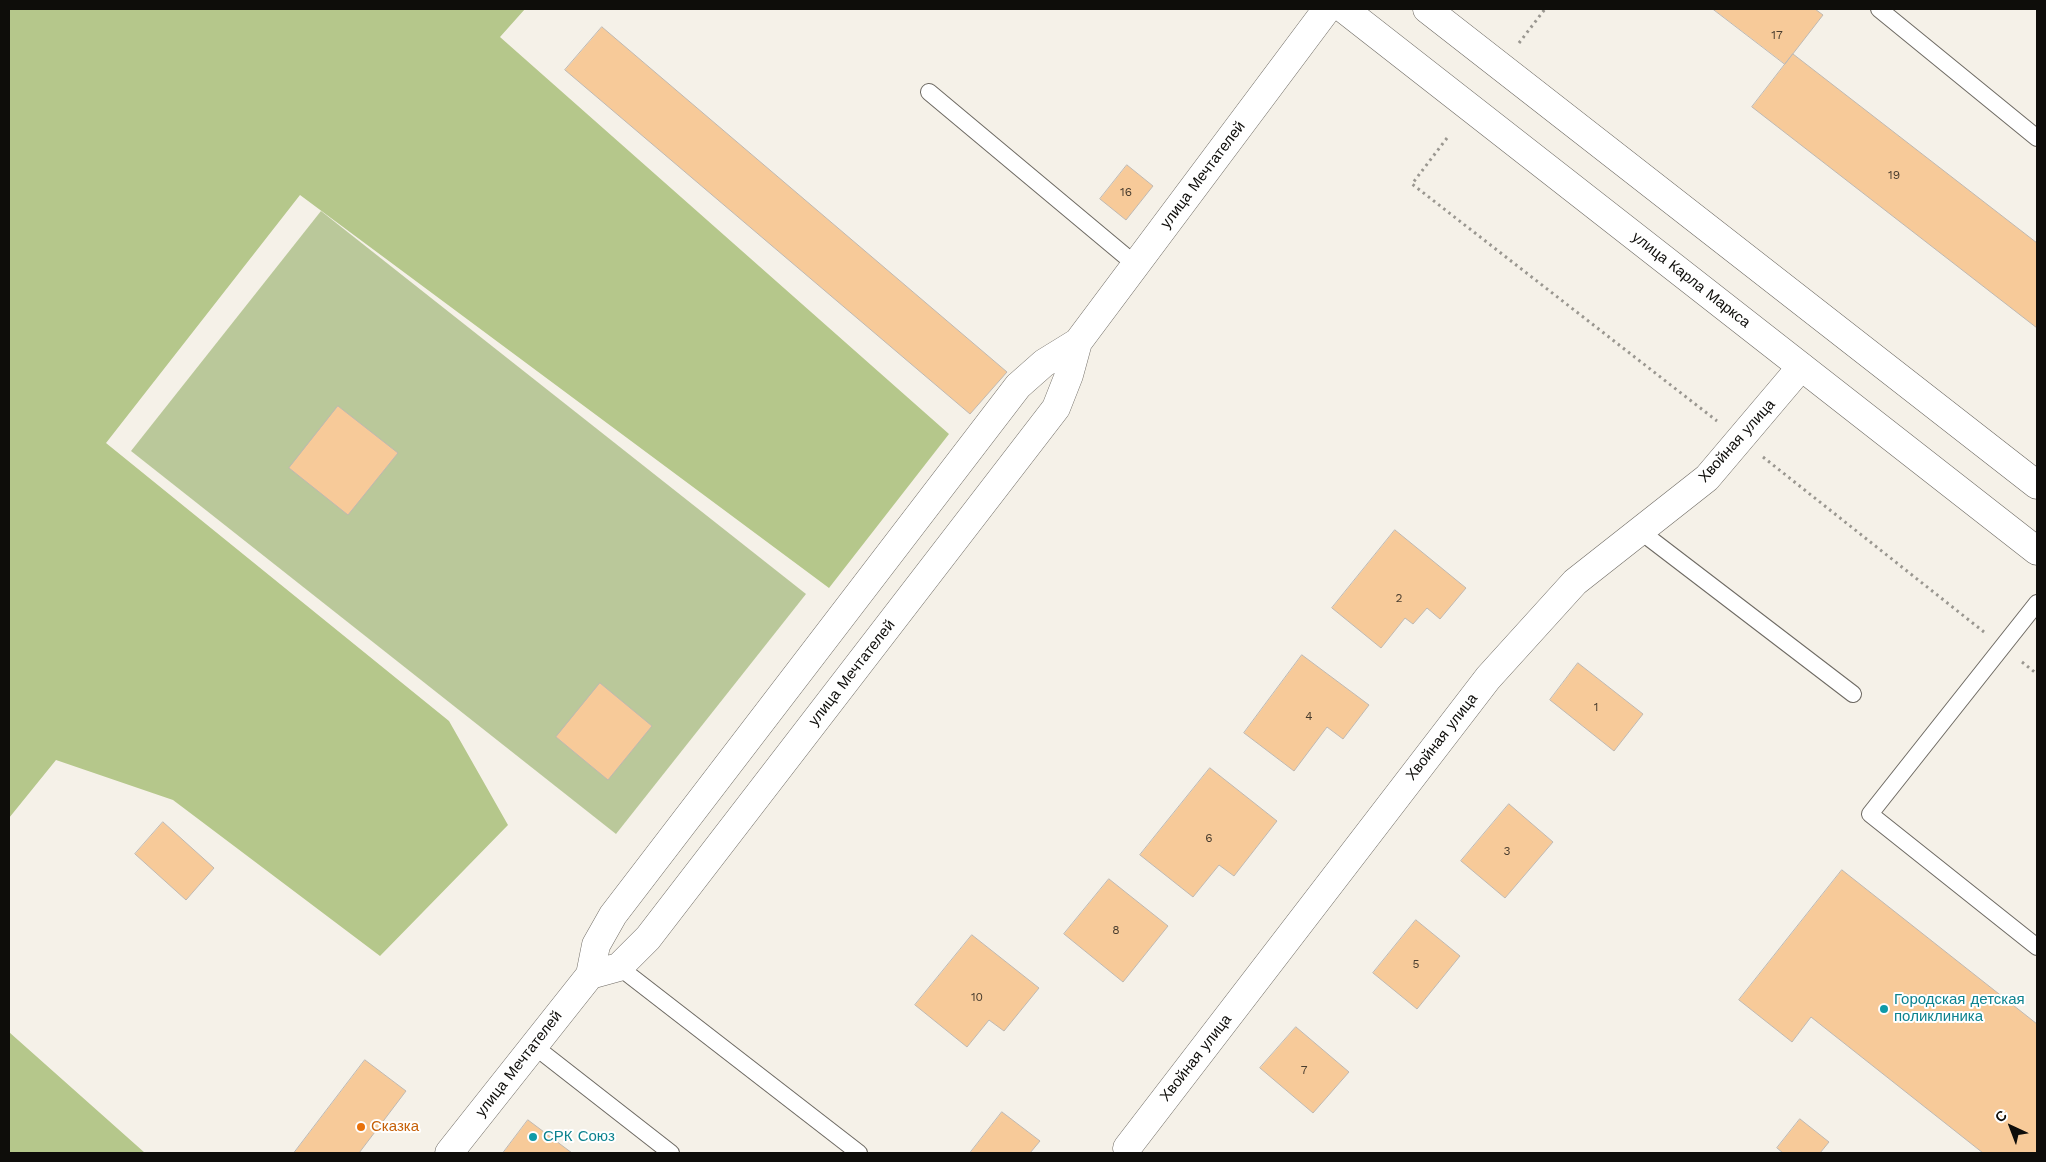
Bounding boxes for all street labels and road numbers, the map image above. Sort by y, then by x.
street label: улица Мечтателей [1157,118,1249,232]
street label: улица Карла Маркса [1628,228,1754,332]
street label: Хвойная улица [1695,396,1779,486]
street label: улица Мечтателей [805,616,899,730]
street label: Хвойная улица [1402,690,1482,784]
street label: улица Мечтателей [472,1007,566,1121]
street label: Хвойная улица [1156,1011,1236,1105]

